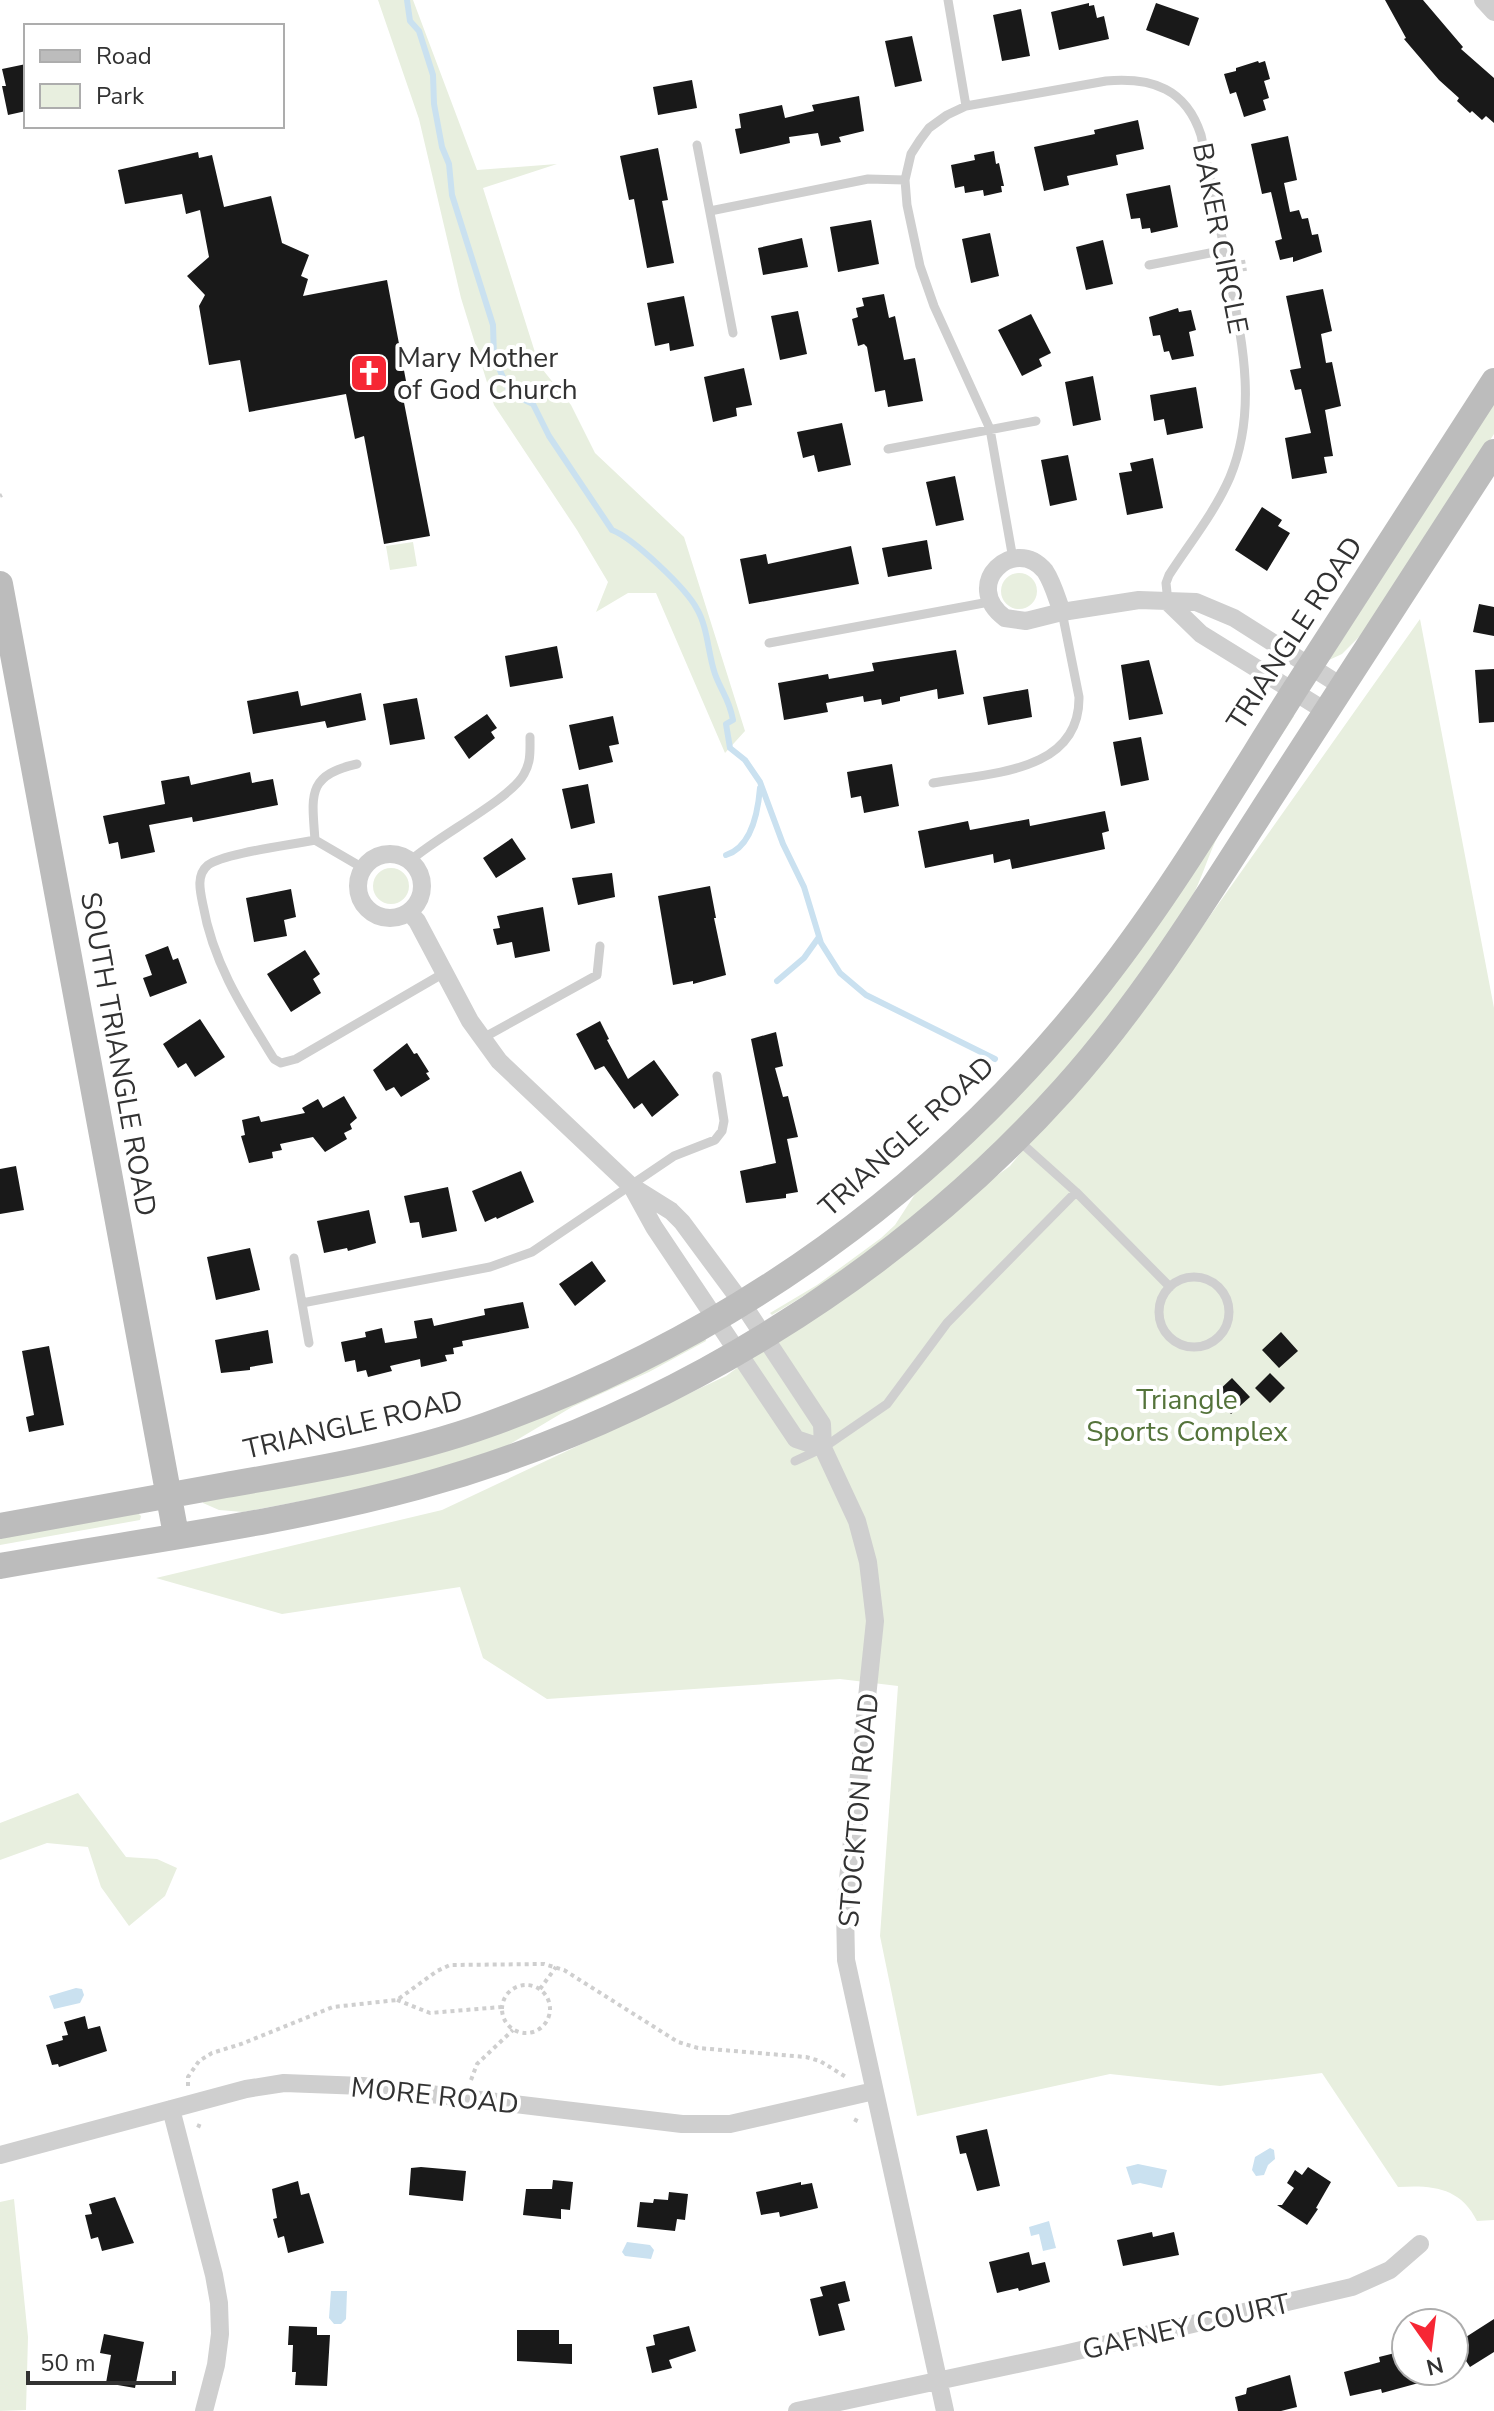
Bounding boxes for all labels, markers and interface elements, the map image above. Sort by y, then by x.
legend [24,24,284,128]
text: Road [96,40,152,72]
text: Park [96,80,145,112]
street label: BAKER CIRCLE [1183,139,1257,337]
place label: Mary Mother of God Church [397,339,578,409]
church icon: Mary Mother of God Church [348,352,390,394]
street label: TRIANGLE ROAD [1218,529,1372,738]
street label: SOUTH TRIANGLE ROAD [71,889,165,1219]
street label: TRIANGLE ROAD [811,1048,1003,1226]
street label: TRIANGLE ROAD [240,1381,467,1469]
park label: Triangle Sports Complex [1086,1381,1288,1451]
street label: STOCKTON ROAD [830,1691,888,1929]
street label: MORE ROAD [349,2068,521,2124]
street label: GAFNEY COURT [1079,2285,1294,2369]
north arrow [1390,2307,1470,2387]
scale bar [28,2335,174,2385]
text: 50 m [40,2347,96,2379]
text: N [1423,2349,1446,2382]

